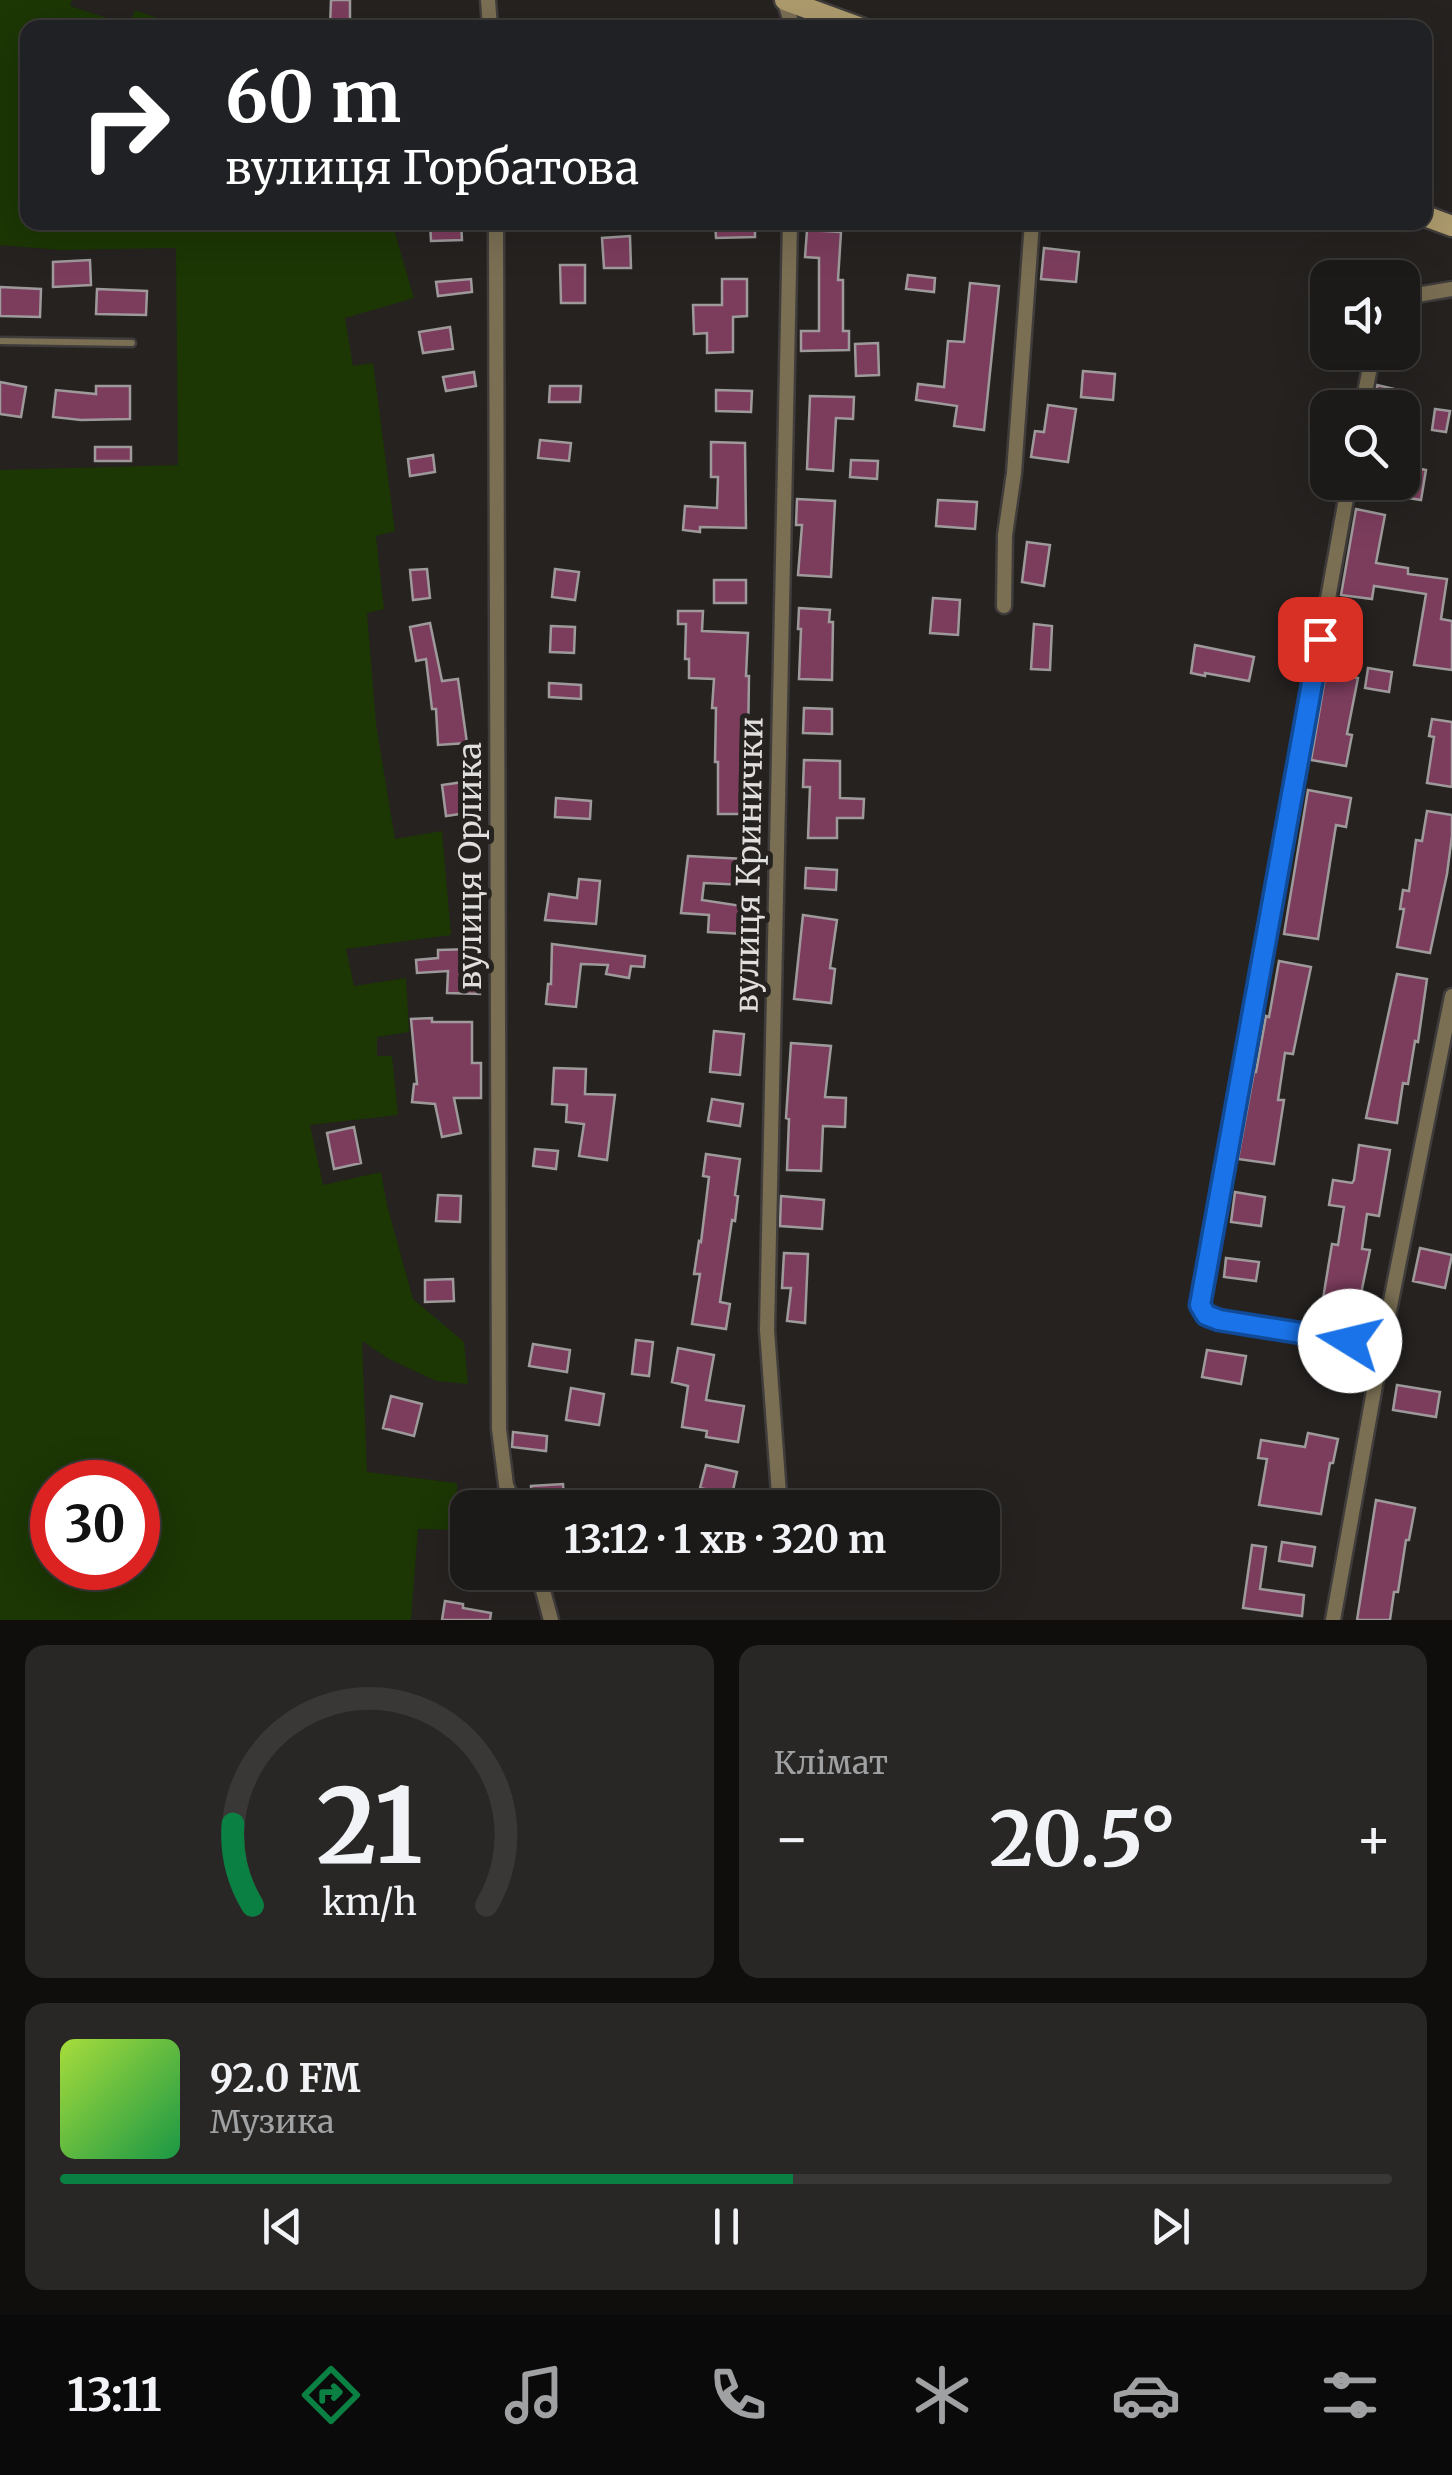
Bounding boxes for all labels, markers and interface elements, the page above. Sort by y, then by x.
text: 60 m [225,53,401,141]
icon: right [60,60,190,190]
text: вулиця Горбатова [225,140,639,196]
map controls [1310,260,1420,500]
button: sound [1310,260,1420,370]
button: search [1310,390,1420,500]
pin [1278,597,1363,682]
icon: arrive [1293,612,1348,667]
street label: вулиця Кринички [726,717,772,1013]
street label: вулиця Орлика [450,742,490,990]
position arrow [1298,1289,1402,1393]
speed limit sign: 30 [30,1460,160,1590]
text: 13:12 · 1 хв · 320 m [564,1516,886,1563]
text: Клімат [774,1743,888,1783]
text: 21 [316,1761,422,1891]
text: 20.5° [989,1792,1176,1886]
text: − [774,1804,810,1873]
text: + [1355,1804,1392,1873]
text: km/h [322,1880,417,1925]
text: 92.0 FM [210,2055,360,2102]
text: Музика [210,2102,334,2142]
icon: previous [255,2199,310,2254]
icon: pause [699,2199,754,2254]
icon: next [1143,2199,1198,2254]
icon: directions [296,2360,366,2430]
icon: music [499,2360,569,2430]
icon: phone [703,2360,773,2430]
icon: climate [907,2360,977,2430]
icon: car [1111,2360,1181,2430]
icon: filters [1315,2360,1385,2430]
text: 13:11 [67,2367,162,2423]

